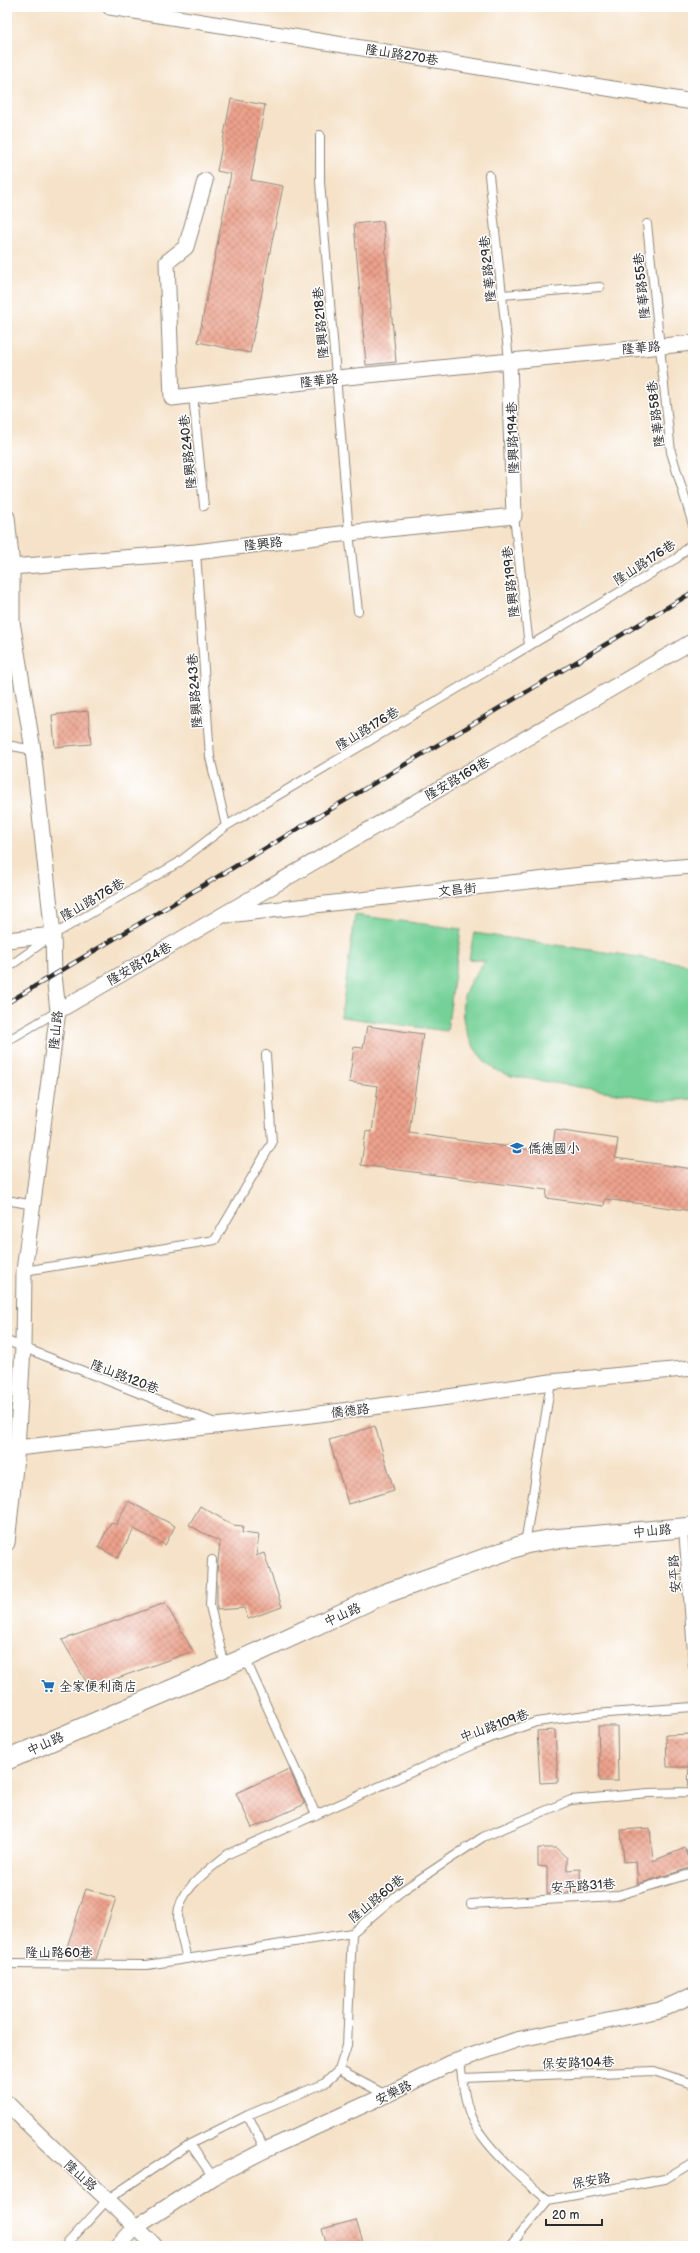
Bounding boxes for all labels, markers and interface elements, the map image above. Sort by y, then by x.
street label: 隆山路270巷 [364,41,439,69]
street label: 隆華路29巷 [477,235,499,303]
street label: 隆華路55巷 [631,252,653,320]
street label: 隆興路218巷 [310,286,332,360]
street label: 隆華路 [621,338,661,358]
street label: 隆華路 [299,371,339,391]
street label: 隆華路58巷 [644,380,668,448]
street label: 隆興路194巷 [504,401,522,474]
street label: 隆興路240巷 [176,414,200,490]
street label: 隆興路 [243,534,283,554]
street label: 隆山路176巷 [610,537,679,589]
street label: 隆興路199巷 [499,545,523,619]
street label: 隆興路243巷 [184,653,206,729]
street label: 隆山路176巷 [333,704,402,754]
street label: 隆安路169巷 [422,754,493,804]
street label: 隆山路176巷 [58,875,127,925]
street label: 文昌街 [437,880,477,900]
street label: 隆安路124巷 [104,939,175,989]
street label: 隆山路 [46,1010,66,1050]
school or university icon: 僑德國小 [509,1140,525,1156]
place label: 僑德國小 [528,1141,580,1157]
street label: 隆山路120巷 [88,1356,161,1397]
street label: 僑德路 [330,1401,370,1421]
street label: 中山路 [632,1521,672,1541]
street label: 安平路 [666,1554,684,1594]
street label: 中山路 [321,1600,363,1630]
supermarket icon: 全家便利商店 [40,1678,56,1694]
place label: 全家便利商店 [59,1679,137,1695]
street label: 中山路109巷 [458,1706,531,1746]
street label: 中山路 [24,1729,66,1759]
street label: 隆山路60巷 [345,1871,408,1926]
street label: 安平路31巷 [550,1876,616,1896]
street label: 隆山路60巷 [25,1945,93,1961]
street label: 保安路104巷 [541,2054,615,2072]
street label: 安樂路 [372,2077,414,2109]
street label: 隆山路 [60,2157,100,2195]
street label: 保安路 [571,2170,612,2192]
scale bar [546,2201,602,2227]
text: 20 m [552,2208,579,2223]

